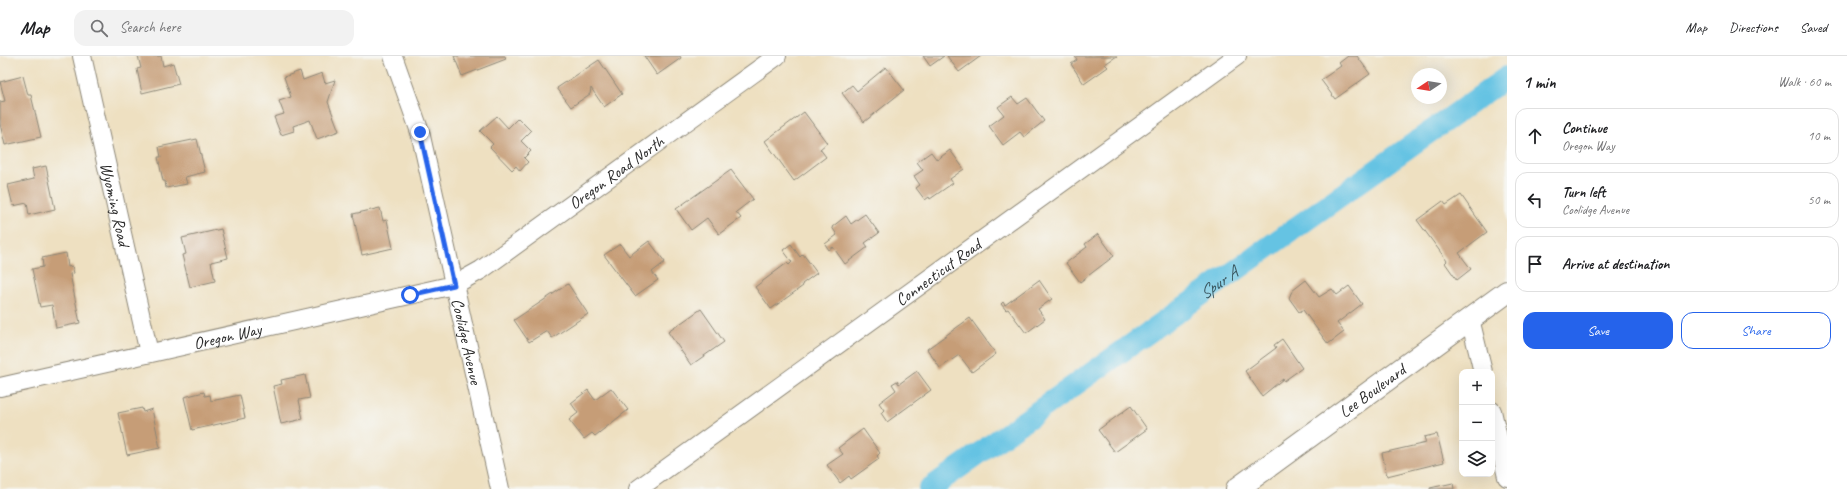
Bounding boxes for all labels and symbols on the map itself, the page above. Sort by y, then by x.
north arrow [1411,68,1447,104]
route end [411,123,429,141]
street label: Oregon Road North [564,130,669,214]
street label: Wyoming Road [96,161,136,251]
street label: Connecticut Road [891,233,987,310]
water label: Spur A [1195,260,1245,304]
route start [401,286,419,304]
street label: Coolidge Avenue [447,296,487,388]
street label: Oregon Way [191,318,264,354]
street label: Lee Boulevard [1334,358,1411,422]

